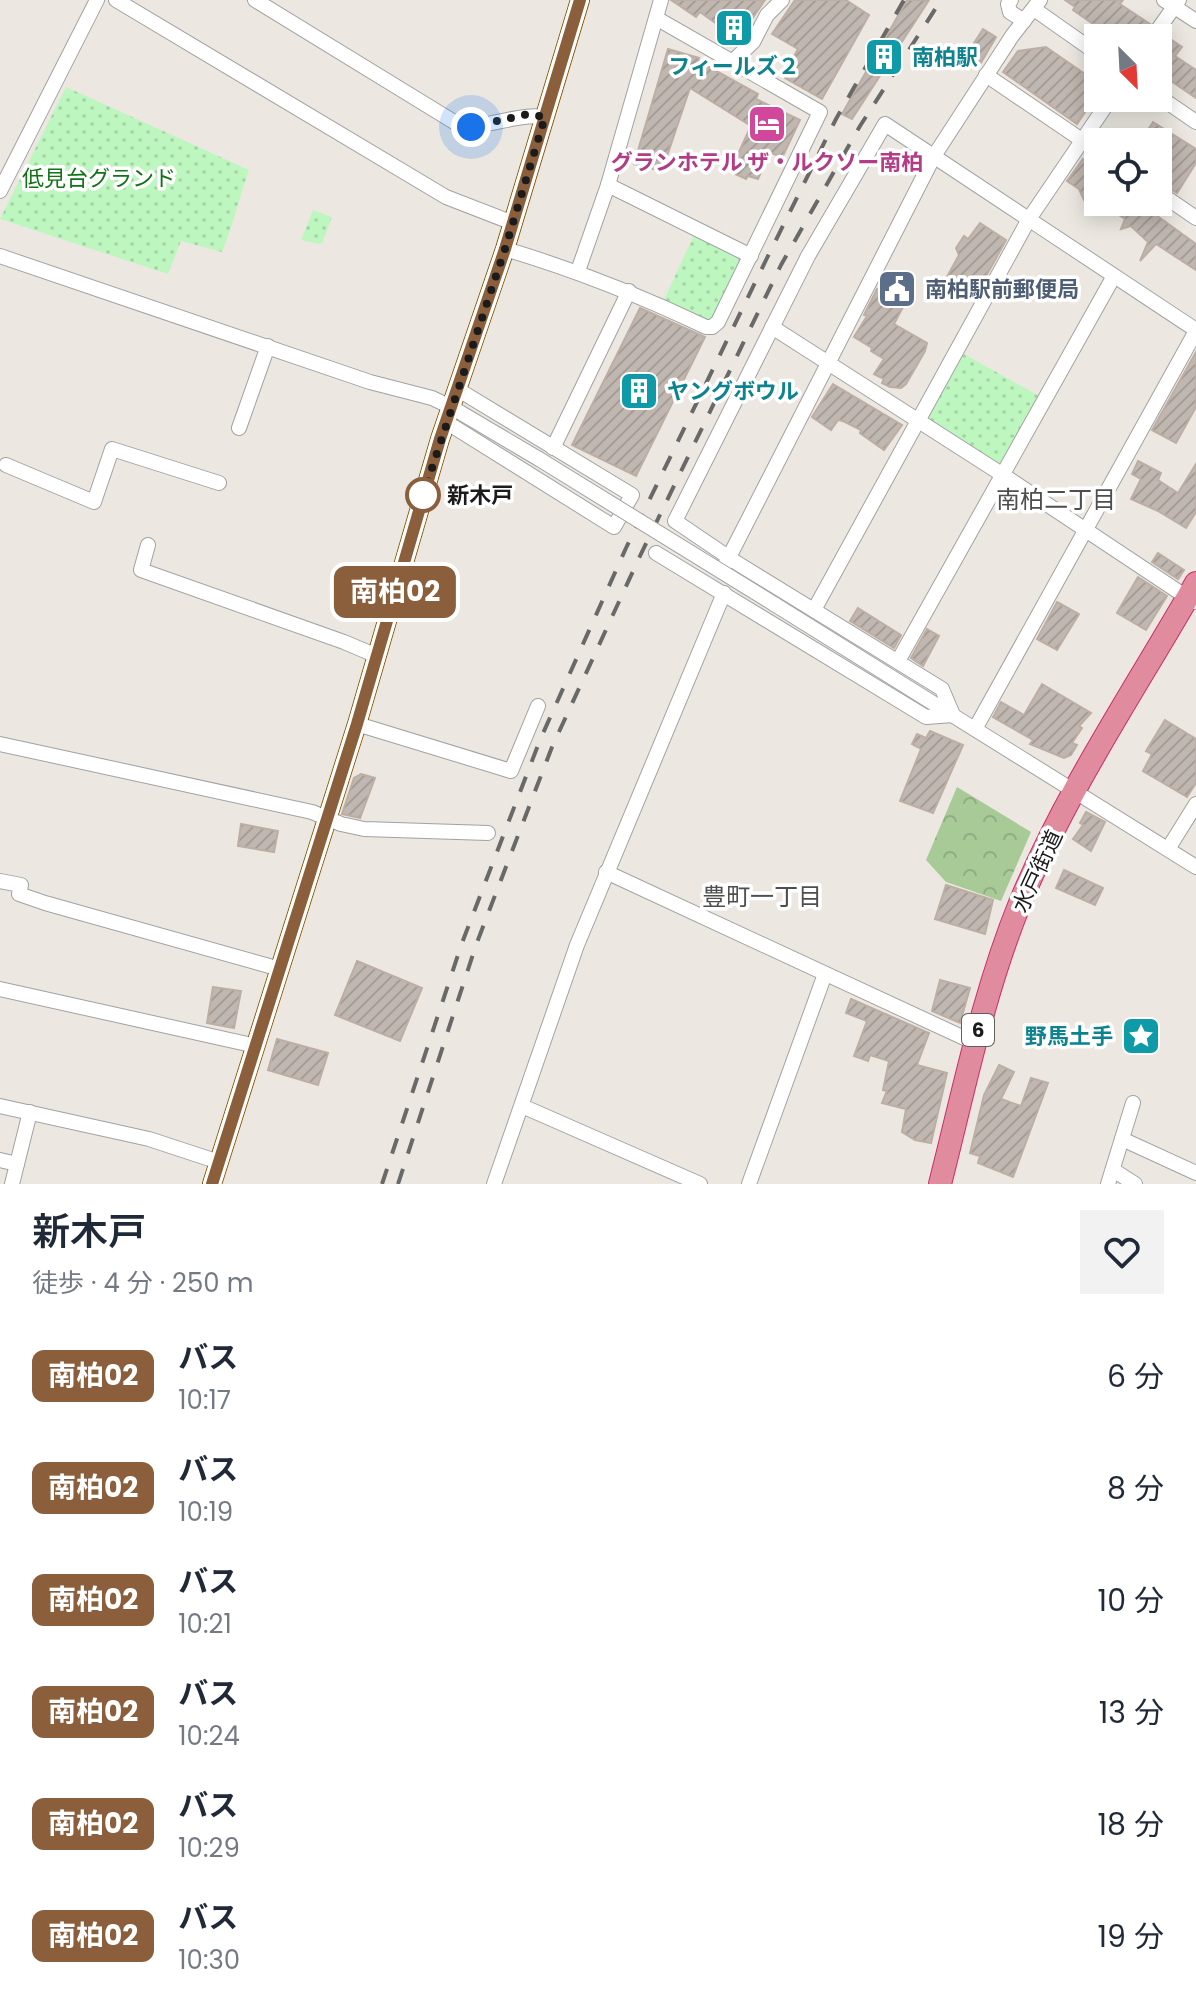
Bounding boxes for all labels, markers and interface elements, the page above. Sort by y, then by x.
building icon: フィールズ２ [713,7,755,49]
north arrow [1084,24,1172,112]
map controls [1084,24,1172,216]
building icon: 南柏駅 [863,36,905,78]
place label: 南柏駅 [912,42,978,73]
place label: フィールズ２ [668,51,800,82]
hotel icon: グランホテル ザ・ルクソー南柏 [746,103,788,145]
your location [451,107,491,147]
button: locate [1084,128,1172,216]
place label: グランホテル ザ・ルクソー南柏 [611,147,923,178]
park label: 低見台グランド [22,163,176,194]
public building icon: 南柏駅前郵便局 [876,268,918,310]
place label: 南柏駅前郵便局 [925,274,1079,305]
building icon: ヤングボウル [618,370,660,412]
place label: ヤングボウル [667,376,799,407]
marker: 新木戸 [406,478,440,512]
place label: 新木戸 [447,480,513,511]
district label: 南柏二丁目 [996,483,1116,516]
line badge: 南柏02 [339,566,451,618]
text: 南柏02 [350,572,440,611]
street label: 水戸街道 [1005,825,1070,918]
district label: 豊町一丁目 [702,880,822,913]
road number: 6 [962,1014,994,1046]
place icon: 野馬土手 [1120,1015,1162,1057]
place label: 野馬土手 [1025,1021,1113,1052]
text: 新木戸 [32,1205,146,1258]
button: heart [1080,1210,1164,1294]
text: 徒歩 · 4 分 · 250 m [32,1265,253,1301]
text: バス [178,1336,238,1379]
text: 6 分 [1107,1355,1164,1398]
text: 南柏02 [48,1356,138,1395]
text: 10:17 [178,1382,231,1418]
text: バス [178,1448,238,1491]
text: 8 分 [1107,1467,1164,1510]
text: 南柏02 [48,1468,138,1507]
text: 10:19 [178,1494,233,1530]
text: バス [178,1560,238,1603]
text: 10 分 [1098,1579,1164,1622]
text: 南柏02 [48,1580,138,1619]
text: 10:21 [178,1606,232,1642]
text: バス [178,1672,238,1715]
text: 13 分 [1099,1691,1164,1734]
text: 南柏02 [48,1692,138,1731]
text: 10:24 [178,1718,240,1754]
text: バス [178,1784,238,1827]
text: 18 分 [1097,1803,1164,1846]
text: 南柏02 [48,1804,138,1843]
text: 10:29 [178,1830,240,1866]
text: バス [178,1896,238,1939]
text: 19 分 [1097,1915,1164,1958]
text: 南柏02 [48,1916,138,1955]
text: 10:30 [178,1942,240,1978]

